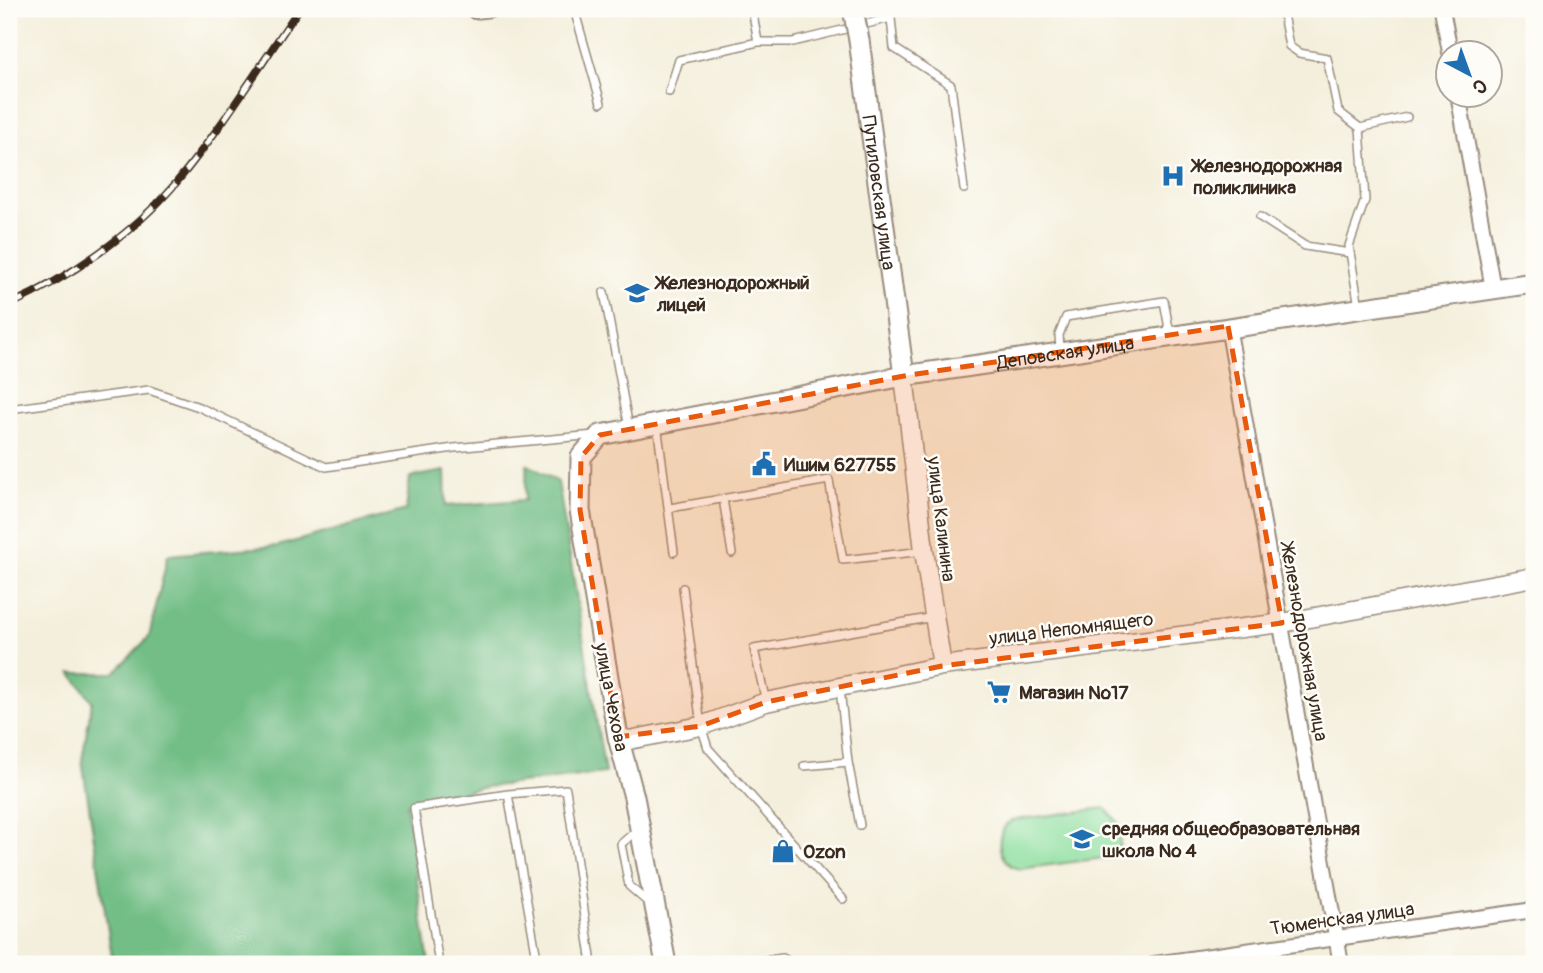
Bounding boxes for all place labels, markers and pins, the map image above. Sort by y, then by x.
place label: Железнодорожная поликлиника [1190,154,1342,200]
hospital icon: Железнодорожная поликлиника [1159,162,1187,190]
place label: Железнодорожный лицей [654,271,810,317]
school or university icon: Железнодорожный лицей [623,279,651,307]
public building icon: Ишим 627755 [750,450,778,478]
place label: Ишим 627755 [784,453,896,477]
supermarket icon: Магазин №17 [985,678,1013,706]
place label: Магазин №17 [1019,681,1130,705]
place label: средняя общеобразовательная школа № 4 [1101,817,1360,863]
school or university icon: средняя общеобразовательная школа № 4 [1068,825,1096,853]
shop icon: Ozon [769,837,797,865]
place label: Ozon [803,840,846,864]

